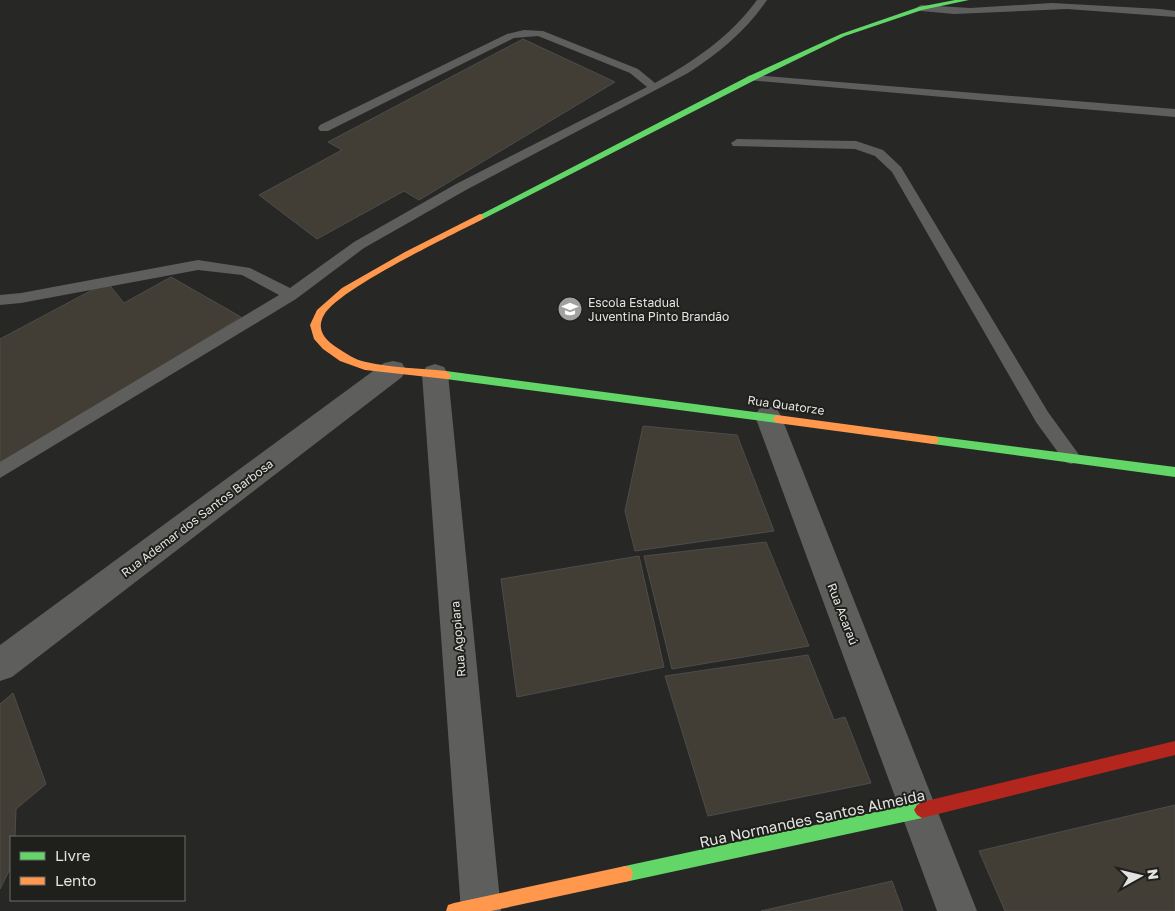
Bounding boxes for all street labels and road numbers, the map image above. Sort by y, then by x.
street label: Rua Quatorze [747,392,826,418]
street label: Rua Ademar dos Santos Barbosa [118,456,276,580]
street label: Rua Acaraú [824,581,862,647]
street label: Rua Agopiara [447,600,469,678]
street label: Rua Normandes Santos Almeida [698,785,926,851]

